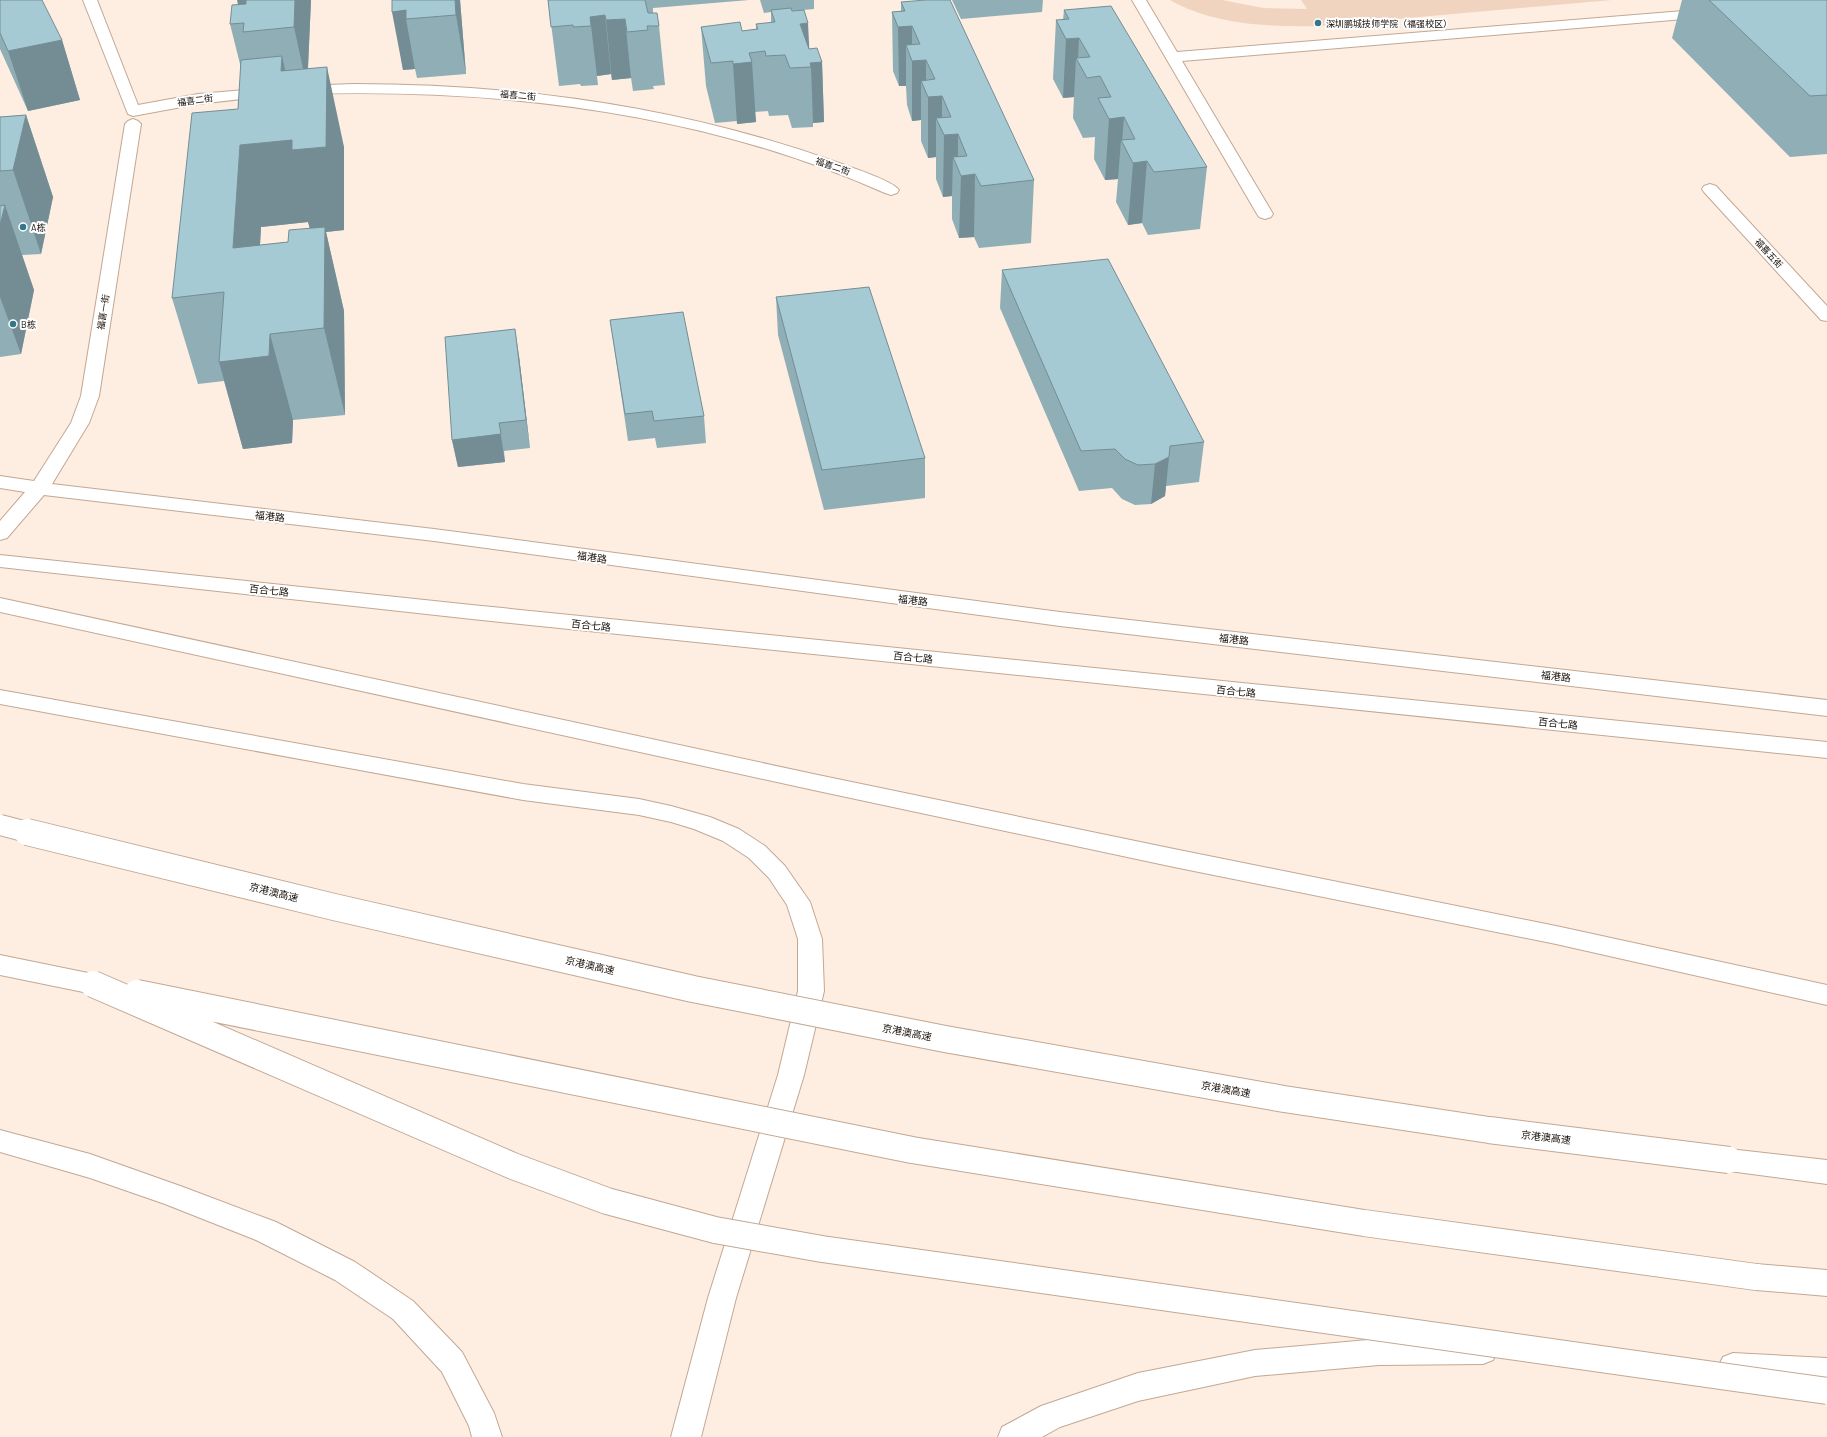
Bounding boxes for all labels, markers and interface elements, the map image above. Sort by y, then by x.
marker: 深圳鹏城技师学院（福强校区） [1313,18,1323,28]
place label: 深圳鹏城技师学院（福强校区） [1326,18,1452,29]
street label: 福喜二街 [500,88,536,102]
street label: 福喜二街 [176,92,214,108]
street label: 福喜二街 [814,155,852,177]
marker: A栋 [18,222,28,232]
place label: A栋 [31,222,45,233]
street label: 福喜五街 [1753,236,1785,270]
street label: 福喜一街 [95,293,111,331]
marker: B栋 [8,319,18,329]
place label: B栋 [21,319,36,330]
street label: 福港路 [254,508,286,524]
street label: 福港路 [576,549,608,565]
street label: 百合七路 [248,582,290,598]
street label: 福港路 [897,592,929,608]
street label: 百合七路 [570,617,612,633]
street label: 福港路 [1218,631,1250,647]
street label: 百合七路 [892,649,934,665]
street label: 福港路 [1540,668,1572,684]
street label: 百合七路 [1215,683,1257,699]
street label: 百合七路 [1537,715,1579,731]
street label: 京港澳高速 [248,880,300,904]
street label: 京港澳高速 [564,954,616,976]
street label: 京港澳高速 [881,1021,933,1043]
street label: 京港澳高速 [1200,1079,1252,1099]
street label: 京港澳高速 [1520,1128,1572,1146]

